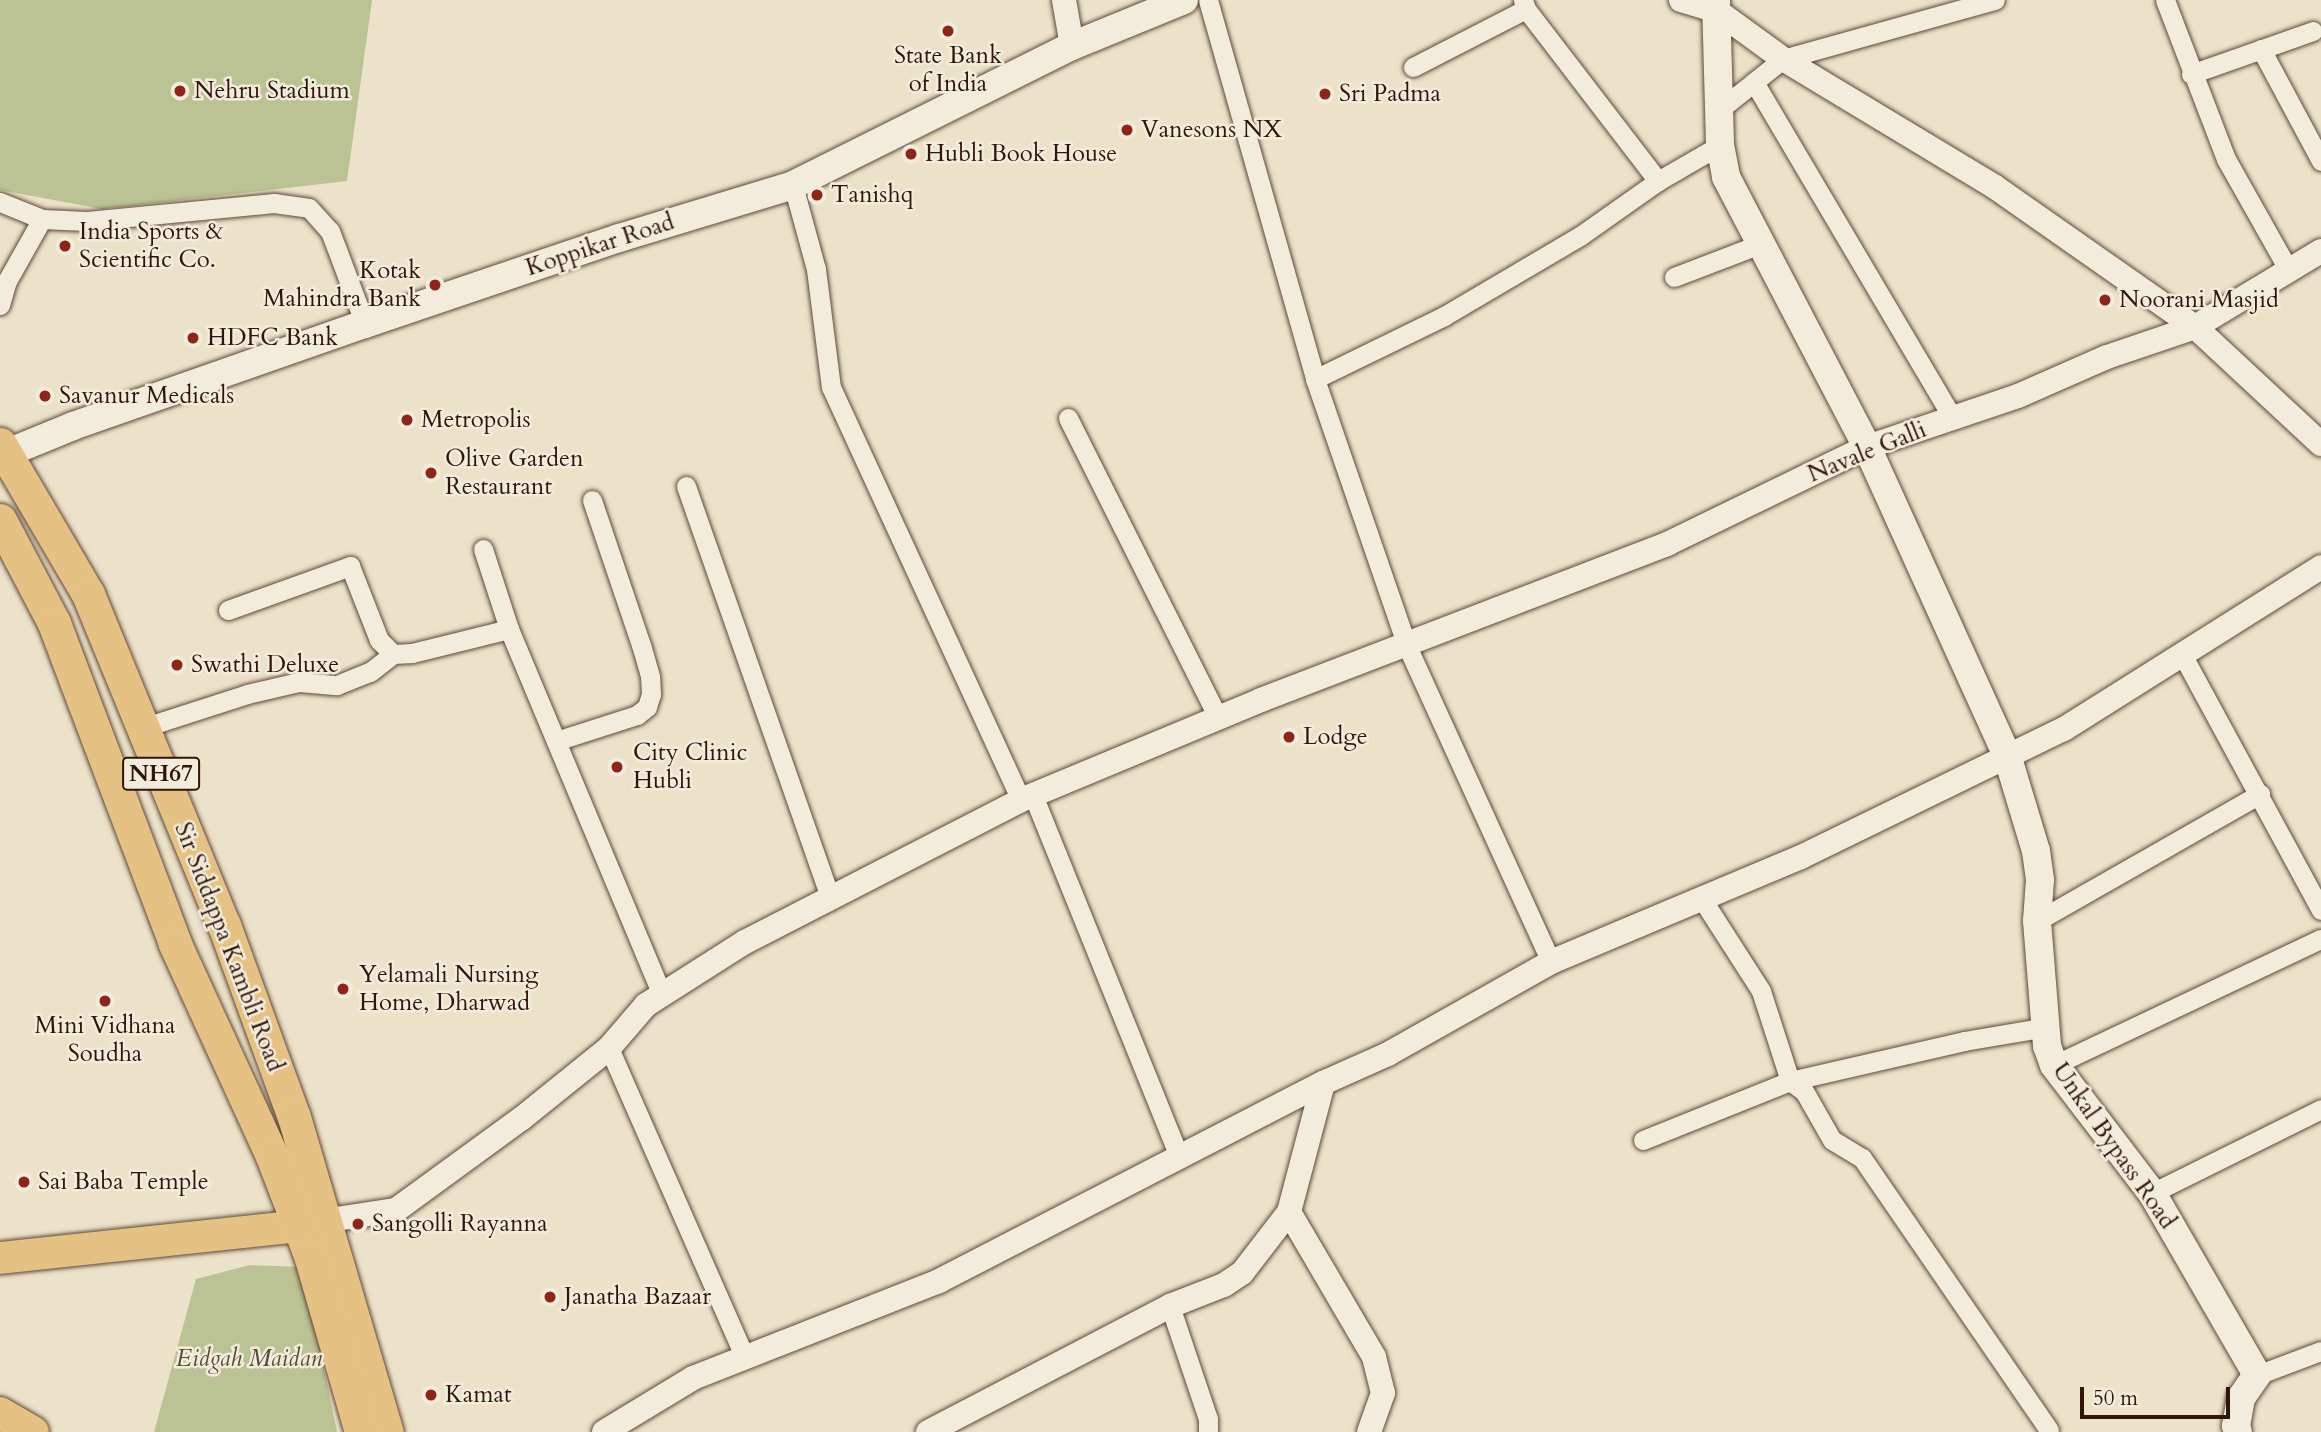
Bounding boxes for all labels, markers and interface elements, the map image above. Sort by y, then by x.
marker: State Bank of India [940,23,956,39]
place label: State Bank of India [894,42,1002,98]
place label: Nehru Stadium [194,77,350,105]
place label: Sri Padma [1339,80,1441,108]
marker: Nehru Stadium [172,83,188,99]
marker: Sri Padma [1317,86,1333,102]
place label: Vanesons NX [1141,116,1282,144]
marker: Vanesons NX [1119,122,1135,138]
place label: Hubli Book House [925,140,1117,168]
marker: Hubli Book House [903,146,919,162]
place label: Tanishq [831,181,913,209]
marker: Tanishq [809,187,825,203]
street label: Koppikar Road [522,207,678,283]
place label: India Sports & Scientific Co. [79,218,224,274]
marker: India Sports & Scientific Co. [57,238,73,254]
place label: Kotak Mahindra Bank [263,257,421,313]
marker: Kotak Mahindra Bank [427,277,443,293]
place label: Noorani Masjid [2119,286,2279,314]
marker: Noorani Masjid [2097,292,2113,308]
place label: HDFC Bank [207,324,338,352]
marker: HDFC Bank [185,330,201,346]
place label: Savanur Medicals [59,382,234,410]
marker: Savanur Medicals [37,388,53,404]
place label: Metropolis [421,406,530,434]
marker: Metropolis [399,412,415,428]
street label: Navale Galli [1804,415,1930,489]
place label: Olive Garden Restaurant [445,445,584,501]
marker: Olive Garden Restaurant [423,465,439,481]
place label: Swathi Deluxe [191,651,339,679]
marker: Swathi Deluxe [169,657,185,673]
place label: Lodge [1303,723,1368,751]
marker: Lodge [1281,729,1297,745]
place label: City Clinic Hubli [633,739,747,795]
road number: NH67 [121,754,201,794]
marker: City Clinic Hubli [607,757,627,777]
street label: Sir Siddappa Kambli Road [168,818,290,1076]
place label: Yelamali Nursing Home, Dharwad [359,961,539,1017]
marker: Yelamali Nursing Home, Dharwad [333,979,353,999]
marker: Mini Vidhana Soudha [97,993,113,1009]
place label: Mini Vidhana Soudha [35,1012,175,1068]
street label: Unkal Bypass Road [2046,1057,2182,1235]
place label: Sai Baba Temple [38,1168,209,1196]
marker: Sai Baba Temple [16,1174,32,1190]
place label: Sangolli Rayanna [372,1210,548,1238]
marker: Sangolli Rayanna [350,1216,366,1232]
place label: Janatha Bazaar [564,1283,711,1311]
marker: Janatha Bazaar [542,1289,558,1305]
park label: Eidgah Maidan [176,1345,322,1373]
scale bar [2083,1372,2234,1416]
place label: Kamat [445,1381,511,1409]
text: 50 m [2093,1384,2138,1413]
marker: Kamat [423,1387,439,1403]

